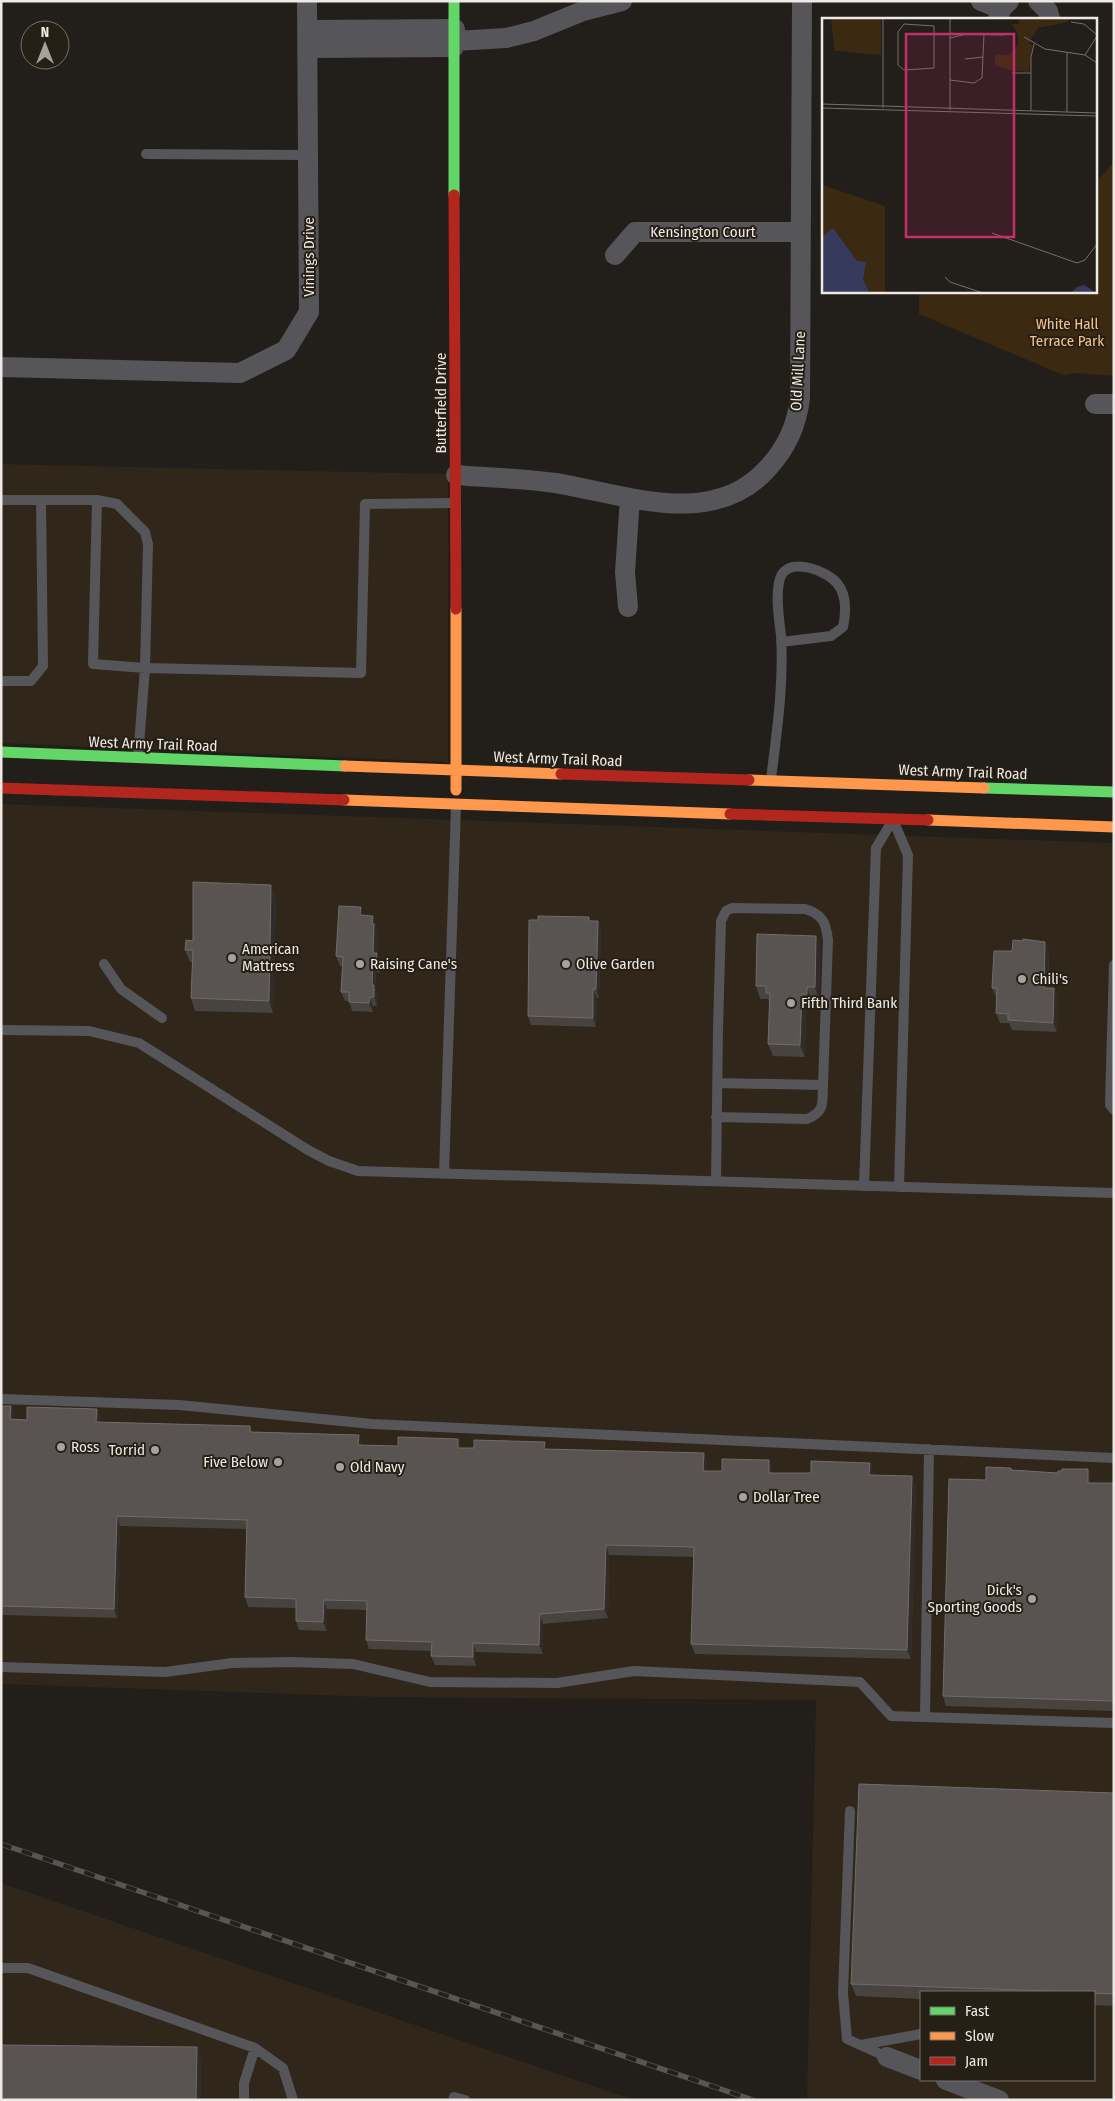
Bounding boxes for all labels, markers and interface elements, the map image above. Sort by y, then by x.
inset map [822,18,1098,292]
north arrow [20,20,70,70]
text: N [41,24,49,41]
street label: Vinings Drive [300,217,318,297]
street label: Kensington Court [650,223,756,241]
park label: White Hall Terrace Park [1030,315,1104,350]
street label: Old Mill Lane [787,331,809,411]
street label: Butterfield Drive [432,353,450,453]
street label: West Army Trail Road [88,733,218,755]
street label: West Army Trail Road [493,748,623,770]
street label: West Army Trail Road [898,761,1028,783]
place label: American Mattress [242,940,299,975]
marker: American Mattress [226,952,238,964]
place label: Raising Cane's [370,955,457,973]
place label: Olive Garden [576,955,655,973]
marker: Raising Cane's [354,958,366,970]
marker: Olive Garden [560,958,572,970]
place label: Chili's [1032,970,1068,988]
marker: Chili's [1016,973,1028,985]
place label: Fifth Third Bank [801,994,897,1012]
marker: Fifth Third Bank [785,997,797,1009]
place label: Ross [71,1438,100,1456]
marker: Ross [55,1441,67,1453]
place label: Torrid [109,1441,145,1459]
marker: Torrid [149,1444,161,1456]
place label: Five Below [203,1453,268,1471]
marker: Five Below [272,1456,284,1468]
place label: Old Navy [350,1458,405,1476]
marker: Old Navy [334,1461,346,1473]
place label: Dollar Tree [753,1488,820,1506]
marker: Dollar Tree [737,1491,749,1503]
place label: Dick's Sporting Goods [927,1581,1022,1616]
marker: Dick's Sporting Goods [1026,1593,1038,1605]
legend [920,1991,1095,2081]
text: Fast [965,2002,989,2020]
text: Slow [965,2027,994,2045]
text: Jam [965,2052,988,2070]

